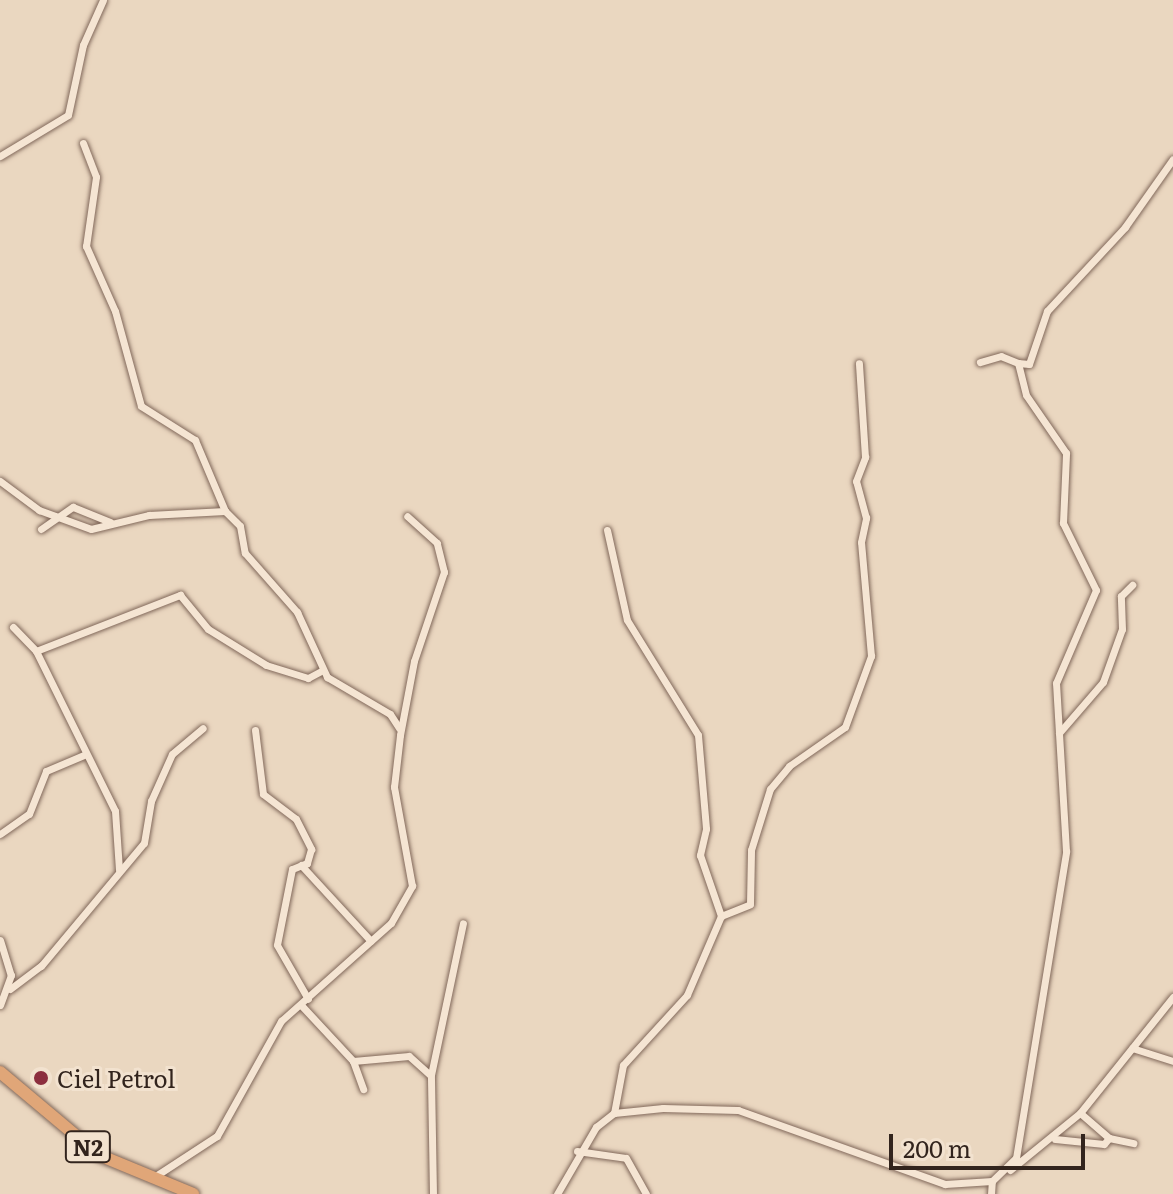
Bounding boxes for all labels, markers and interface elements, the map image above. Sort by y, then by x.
place label: Ciel Petrol [57,1064,175,1092]
marker: Ciel Petrol [32,1069,50,1087]
scale bar [893,1118,1089,1168]
road number: N2 [64,1129,112,1165]
text: 200 m [903,1130,971,1165]

